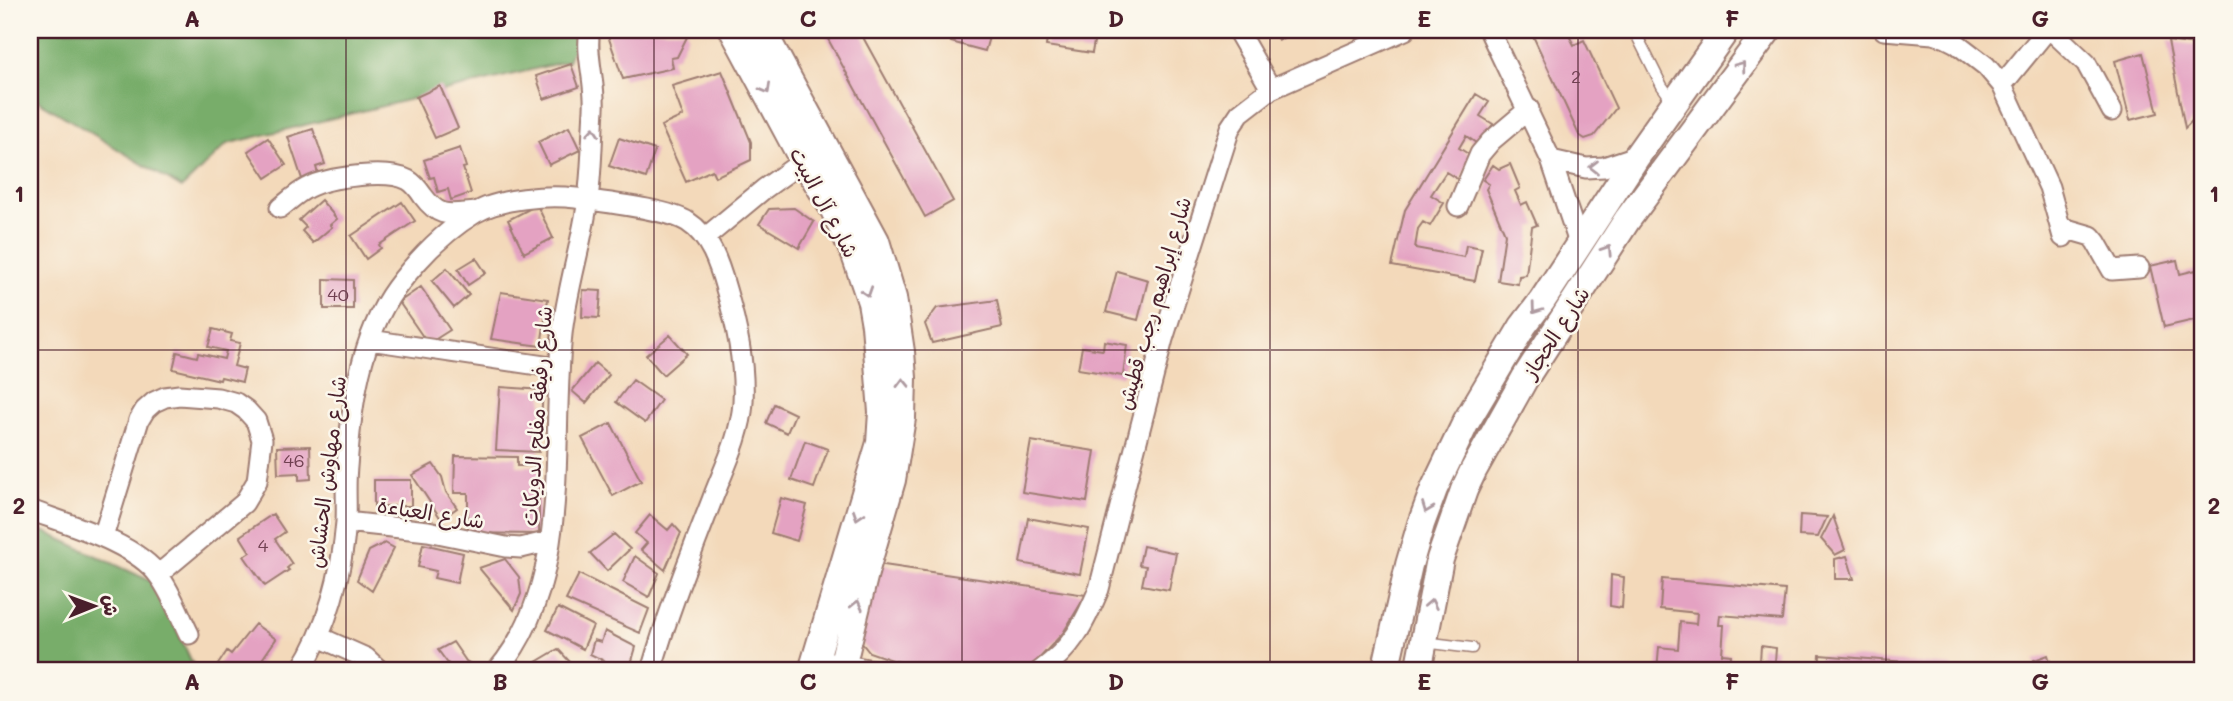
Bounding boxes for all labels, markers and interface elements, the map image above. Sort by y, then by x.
text: A [184,3,200,33]
text: B [492,3,508,33]
text: C [799,3,817,33]
text: D [1108,3,1124,33]
text: E [1417,3,1431,33]
text: F [1725,3,1739,33]
text: G [2031,3,2049,33]
one-way arrow [1733,61,1745,74]
house number: 2 [1571,64,1581,88]
one-way arrow [758,82,771,95]
one-way arrow [585,126,600,137]
street label: شارع آل البيت [782,142,865,263]
one-way arrow [1589,159,1599,175]
text: 1 [14,178,24,208]
text: 1 [2209,178,2219,208]
street label: شارع إبراهيم رجب قطيش [1110,193,1200,414]
one-way arrow [1599,245,1612,258]
street label: شارع الحجاز [1514,281,1597,386]
house number: 40 [327,282,349,306]
one-way arrow [859,286,873,298]
one-way arrow [1531,301,1544,314]
street label: شارع رفيفة مفلح الدويكات [515,305,560,527]
street label: شارع مهاوش الحشاش [301,374,354,570]
one-way arrow [895,377,911,388]
house number: 46 [283,448,305,472]
text: 2 [13,490,25,520]
street label: شارع العباءة [375,490,487,537]
text: 2 [2208,490,2220,520]
one-way arrow [1421,501,1435,513]
one-way arrow [852,509,866,521]
house number: 4 [258,533,269,557]
north arrow [60,572,130,642]
text: ش [99,595,124,616]
one-way arrow [1423,598,1438,610]
one-way arrow [849,599,863,611]
text: A [184,666,200,696]
text: B [492,666,508,696]
text: C [799,666,817,696]
text: D [1108,666,1124,696]
text: E [1417,666,1431,696]
text: F [1725,666,1739,696]
text: G [2031,666,2049,696]

